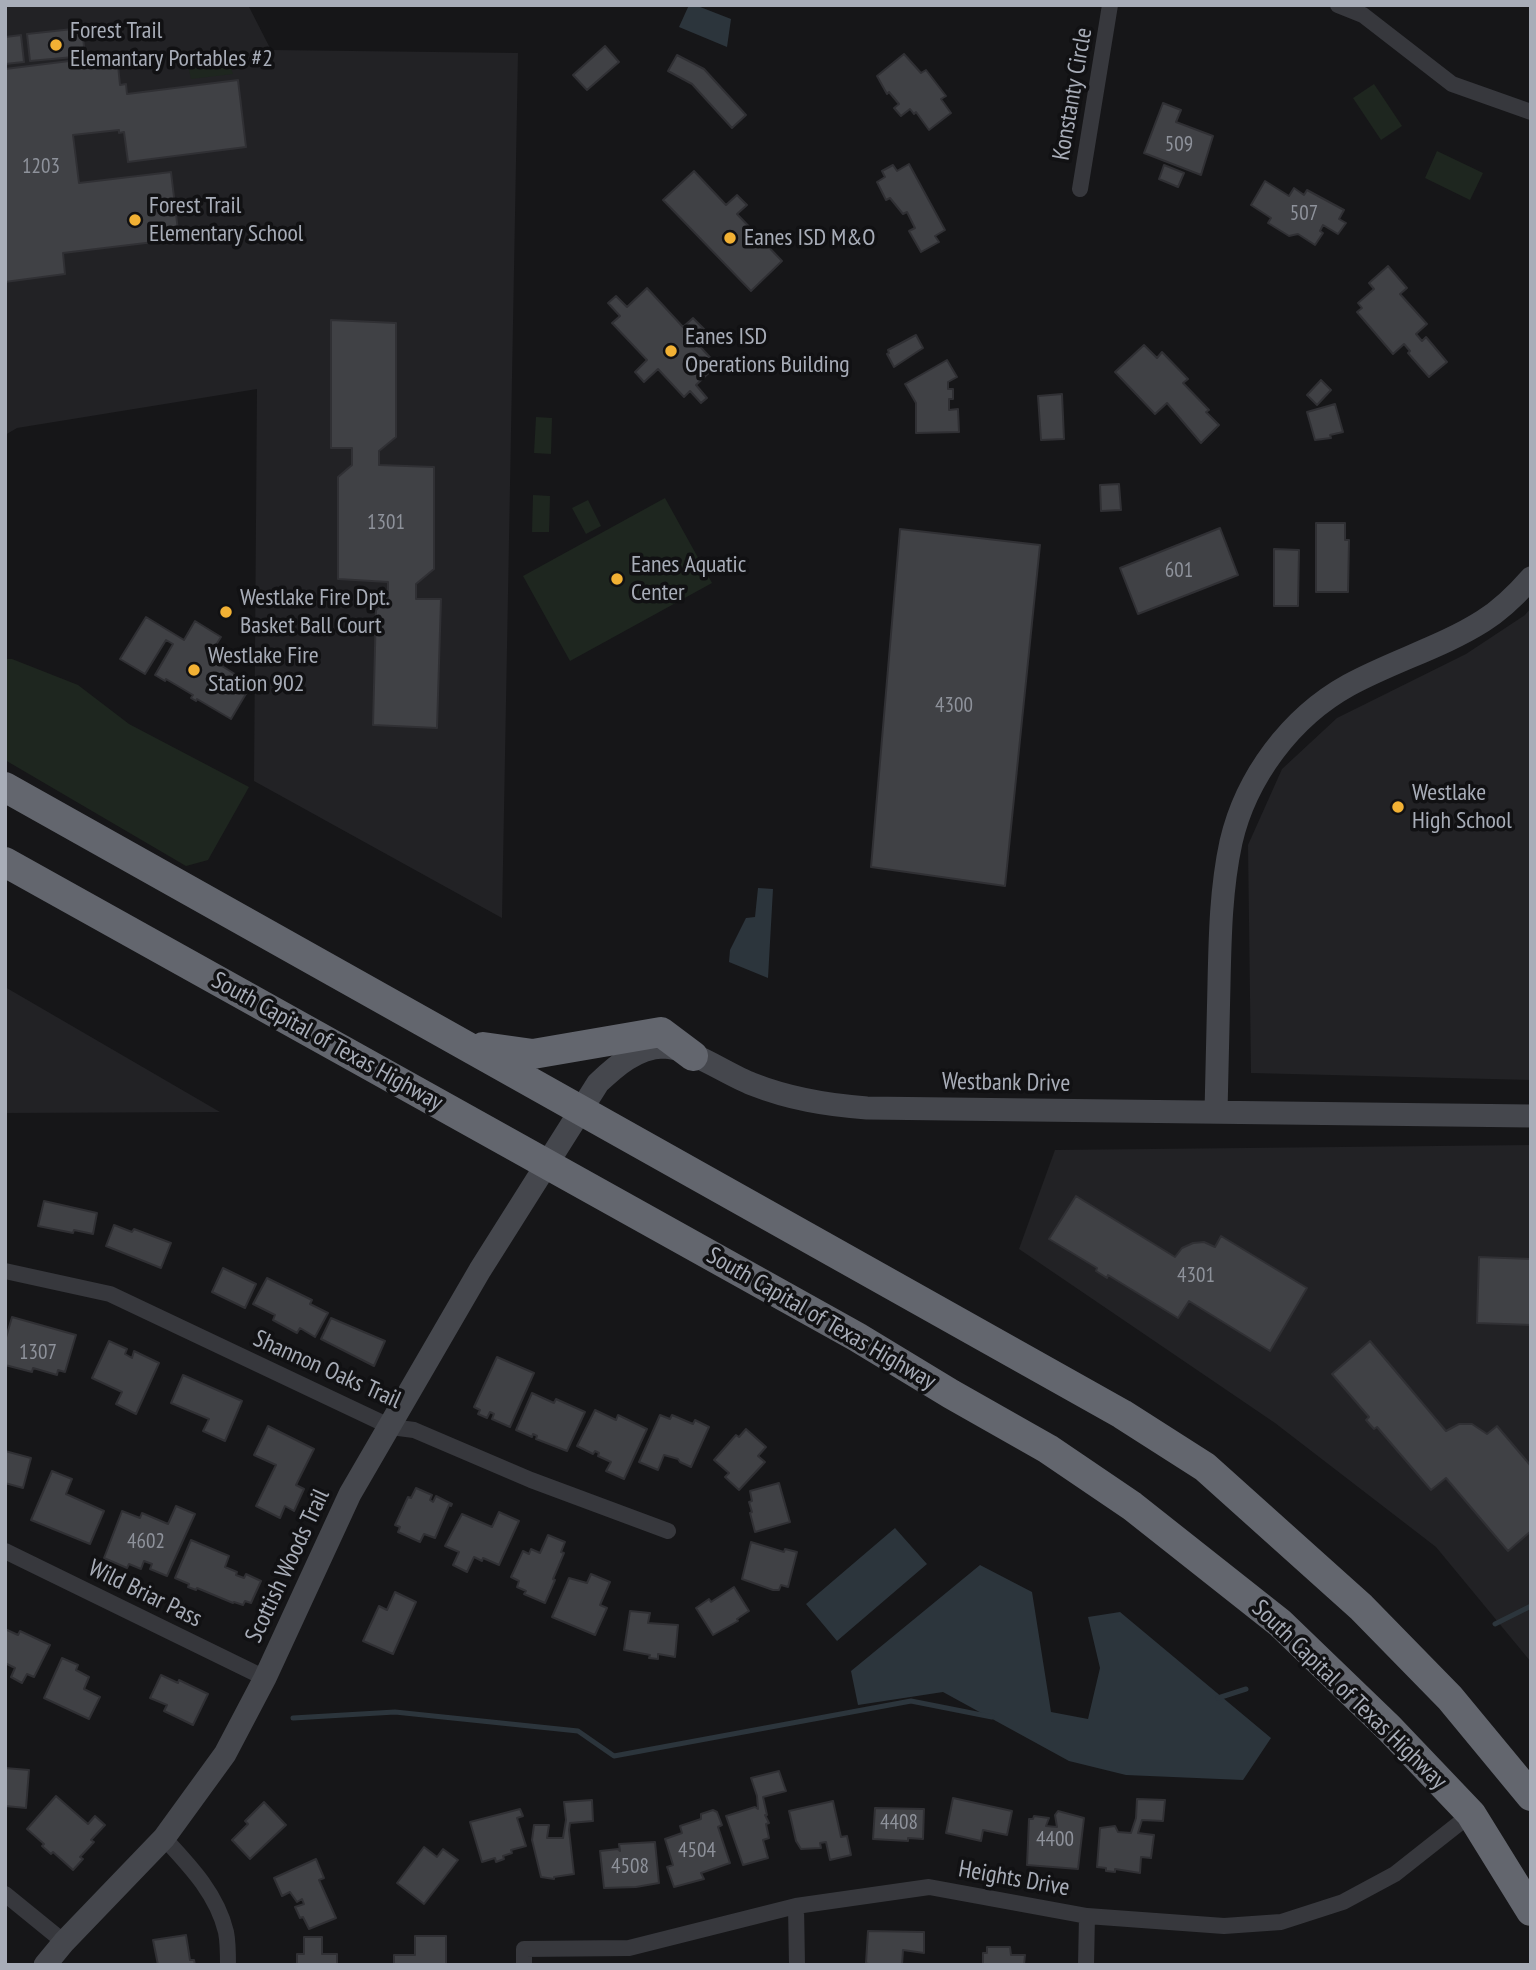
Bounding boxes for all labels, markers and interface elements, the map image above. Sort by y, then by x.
place label: Forest Trail Elemantary Portables #2 [70,17,273,73]
street label: Konstanty Circle [1047,25,1099,163]
marker: Forest Trail Elemantary Portables #2 [48,37,64,53]
house number: 509 [1165,132,1193,158]
house number: 1203 [22,154,60,180]
place label: Forest Trail Elementary School [149,192,303,248]
house number: 507 [1290,201,1318,227]
marker: Forest Trail Elementary School [127,212,143,228]
place label: Eanes ISD M&O [744,224,875,252]
marker: Eanes ISD M&O [722,230,738,246]
place label: Eanes ISD Operations Building [685,323,850,379]
marker: Eanes ISD Operations Building [663,343,679,359]
house number: 1301 [367,510,405,536]
place label: Eanes Aquatic Center [631,551,746,607]
house number: 601 [1165,558,1193,584]
marker: Eanes Aquatic Center [609,571,625,587]
place label: Westlake Fire Dpt. Basket Ball Court [240,584,390,640]
marker: Westlake Fire Dpt. Basket Ball Court [218,604,234,620]
place label: Westlake Fire Station 902 [208,642,319,698]
marker: Westlake Fire Station 902 [186,662,202,678]
house number: 4300 [935,693,973,719]
place label: Westlake High School [1412,779,1512,835]
marker: Westlake High School [1390,799,1406,815]
street label: South Capital of Texas Highway [206,966,448,1118]
street label: Westbank Drive [942,1067,1070,1099]
street label: South Capital of Texas Highway [701,1242,941,1396]
house number: 4301 [1177,1263,1215,1289]
street label: Shannon Oaks Trail [249,1325,405,1415]
house number: 1307 [19,1340,57,1366]
street label: Scottish Woods Trail [240,1485,336,1647]
house number: 4602 [127,1529,165,1555]
street label: Wild Briar Pass [84,1554,206,1634]
street label: South Capital of Texas Highway [1246,1594,1452,1796]
house number: 4408 [880,1810,918,1836]
house number: 4400 [1036,1827,1074,1853]
house number: 4504 [678,1838,716,1864]
house number: 4508 [611,1854,649,1880]
street label: Heights Drive [956,1855,1072,1903]

